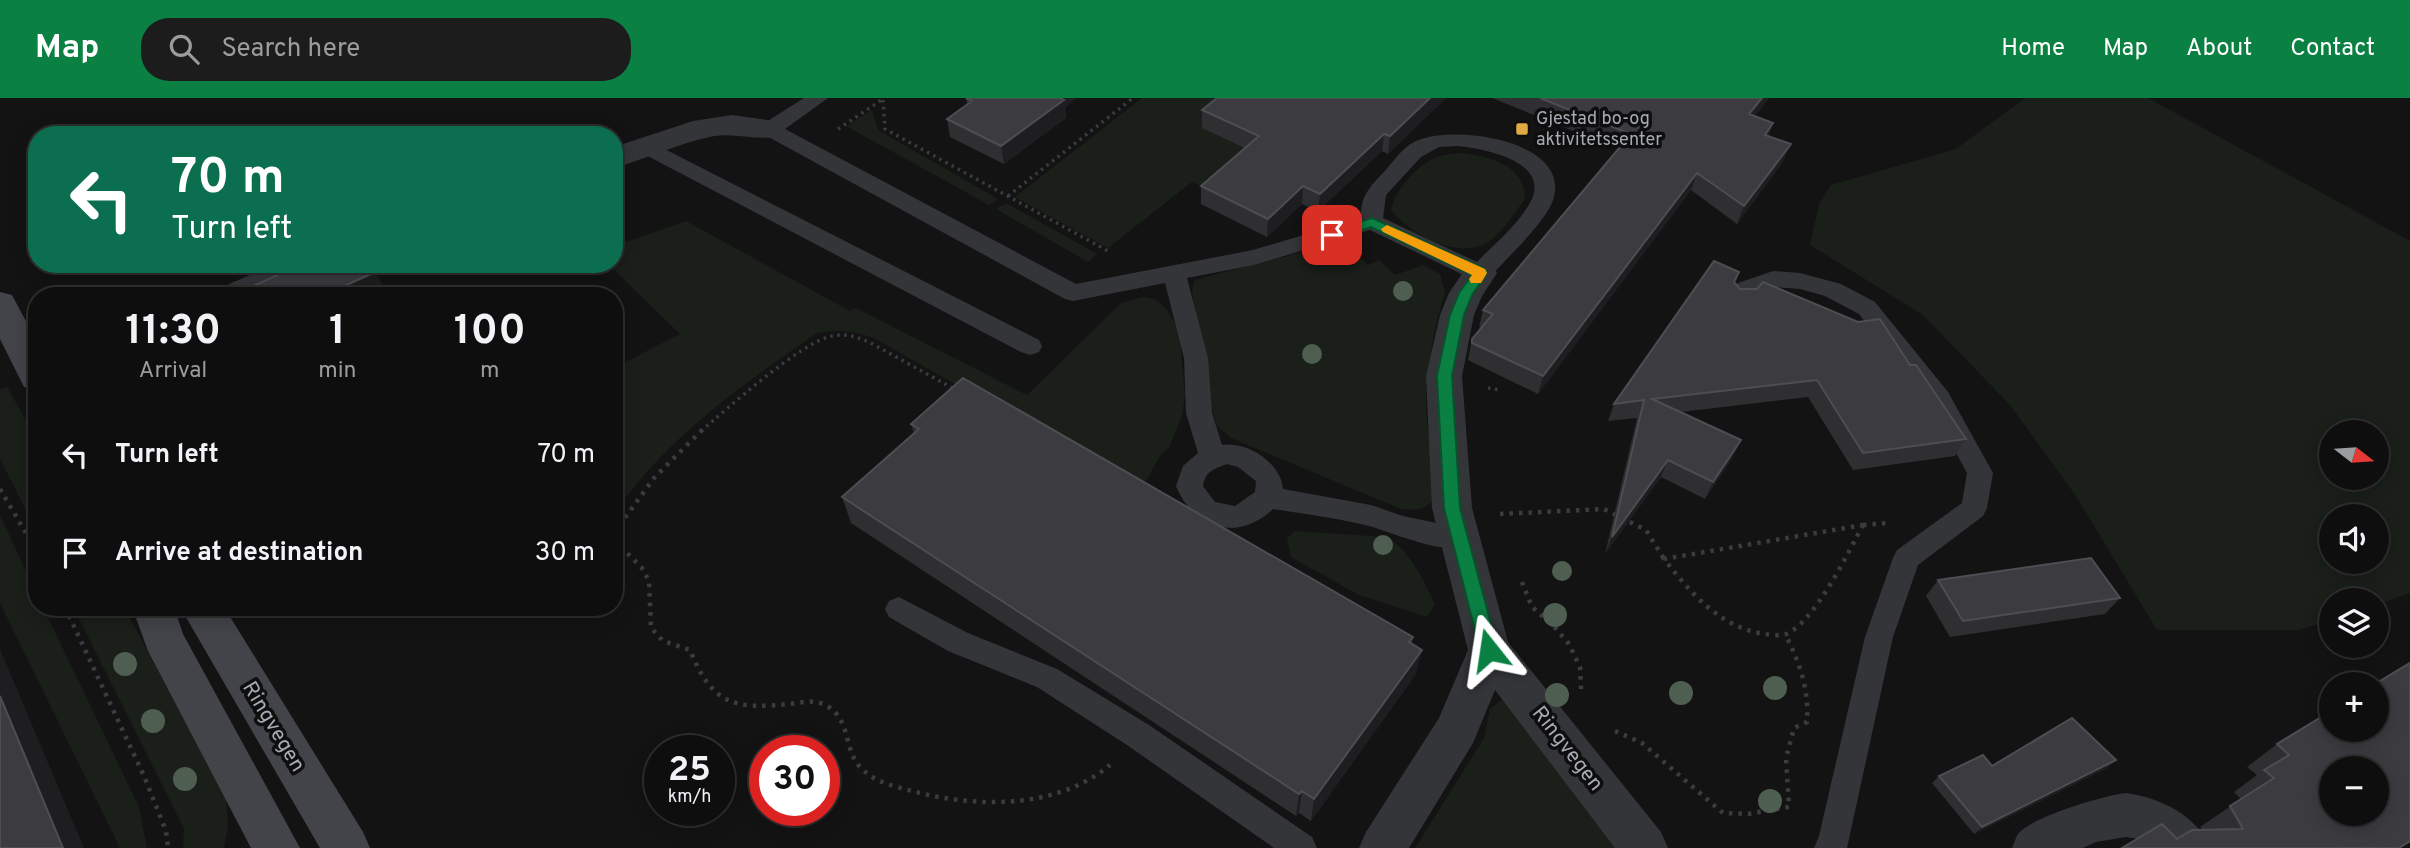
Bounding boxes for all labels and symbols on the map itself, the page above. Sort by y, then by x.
place label: Gjestad bo-og aktivitetssenter [1536,108,1662,152]
marker: Gjestad bo-og aktivitetssenter [1514,121,1530,137]
pin [1302,205,1362,265]
north arrow [2319,420,2389,490]
position arrow [1452,613,1526,687]
street label: Ringvegen [235,677,311,777]
street label: Ringvegen [1525,701,1609,797]
speed limit sign: 30 [749,735,840,826]

